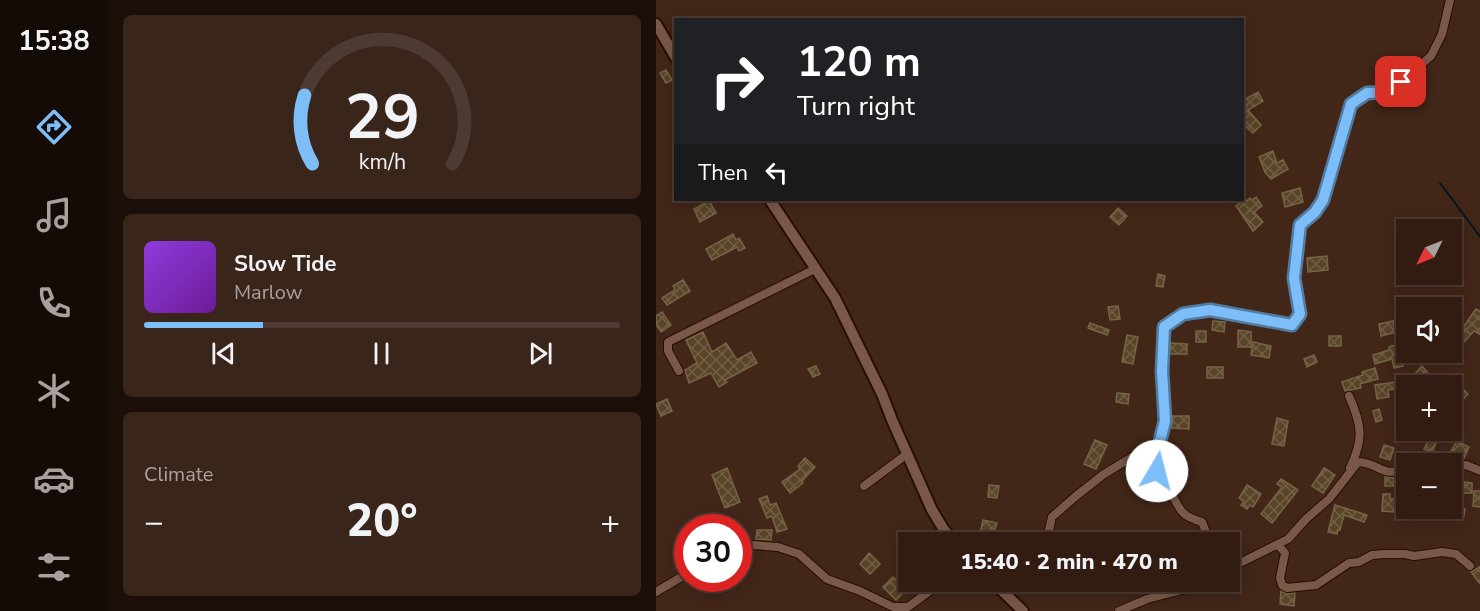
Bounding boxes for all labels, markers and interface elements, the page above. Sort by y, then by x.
text: 15:38 [18,23,90,60]
text: 120 m [797,34,921,91]
icon: right [698,42,776,120]
pin [1375,56,1426,107]
icon: arrive [1384,65,1417,98]
text: 29 [345,75,419,160]
text: Turn right [797,88,915,125]
icon: directions [33,106,75,148]
text: km/h [358,147,406,177]
icon: left [760,156,793,189]
text: Then [698,158,748,188]
icon: music [33,194,75,236]
north arrow [1396,219,1462,285]
map controls [1396,219,1462,519]
text: Slow Tide [234,249,336,279]
text: Marlow [234,279,302,306]
icon: phone [33,282,75,324]
button: sound [1396,297,1462,363]
icon: previous [207,337,240,370]
icon: pause [365,337,398,370]
icon: next [524,337,557,370]
icon: climate [33,370,75,412]
button: + [1396,375,1462,441]
position arrow [1125,439,1189,503]
button: − [1396,453,1462,519]
icon: car [33,458,75,500]
text: Climate [144,461,213,488]
text: 20° [346,491,418,552]
text: − [144,500,164,545]
text: + [600,500,620,545]
speed limit sign: 30 [674,514,752,592]
icon: filters [33,546,75,588]
text: 15:40 · 2 min · 470 m [960,547,1178,577]

